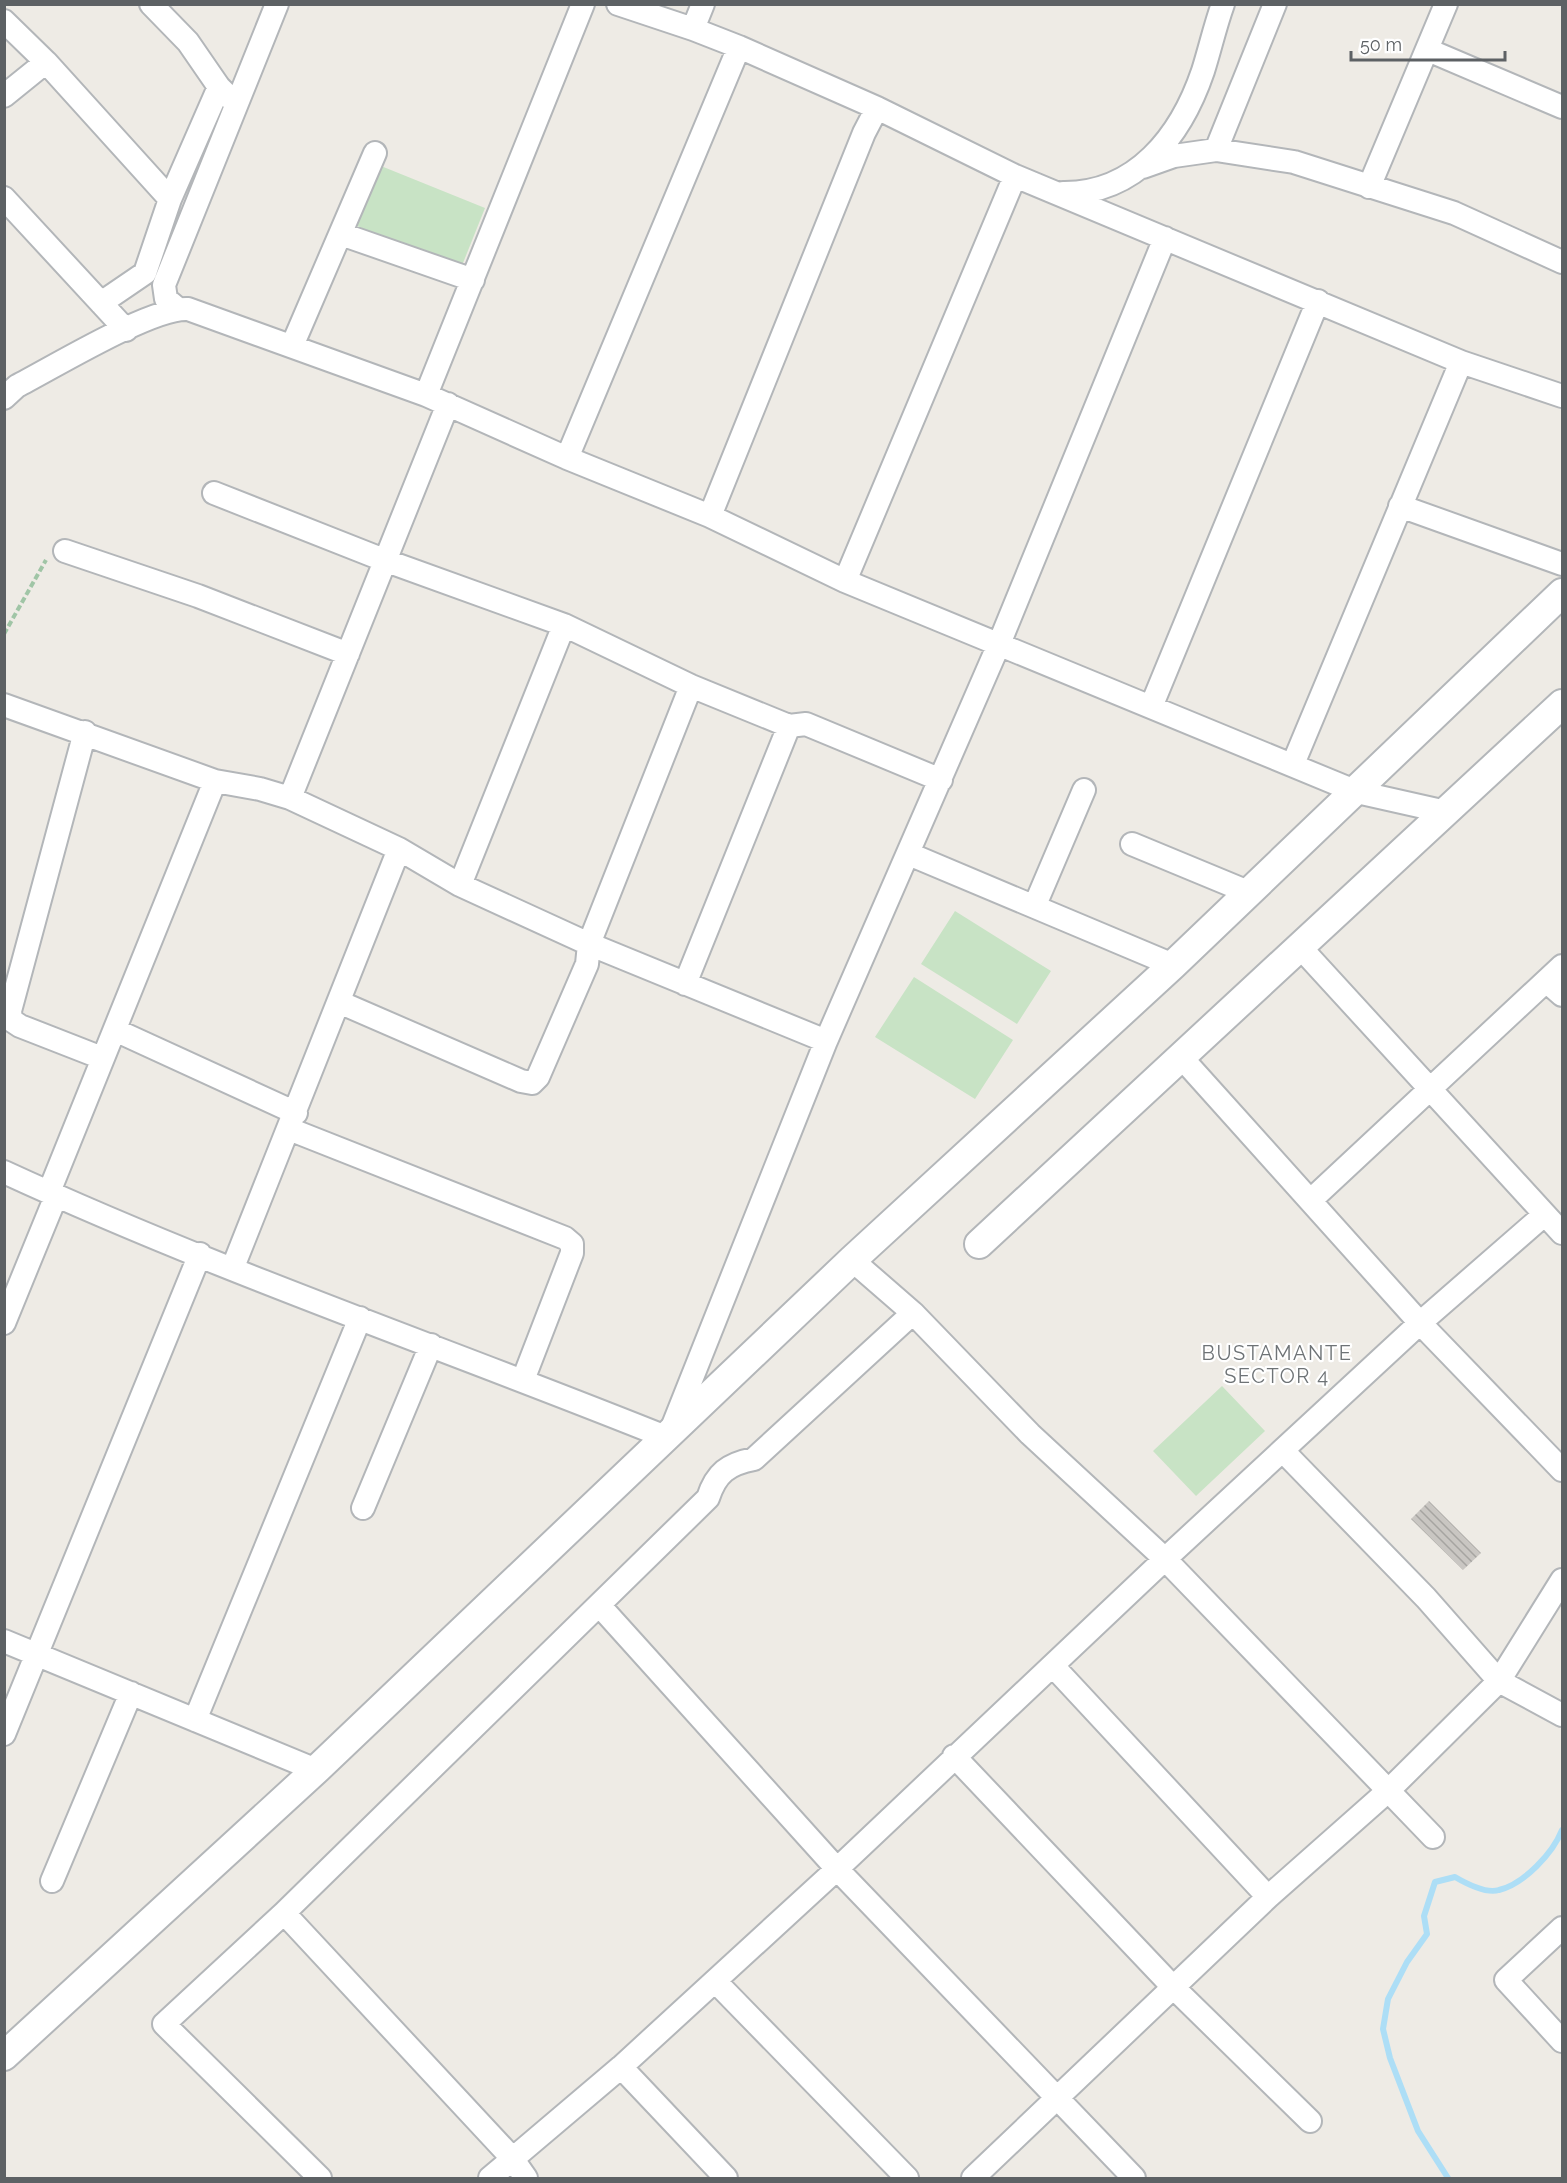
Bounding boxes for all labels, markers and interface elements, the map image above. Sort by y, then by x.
scale bar [1351,24,1506,62]
text: 50 m [1360,34,1402,55]
district label: BUSTAMANTE SECTOR 4 [1202,1341,1352,1388]

